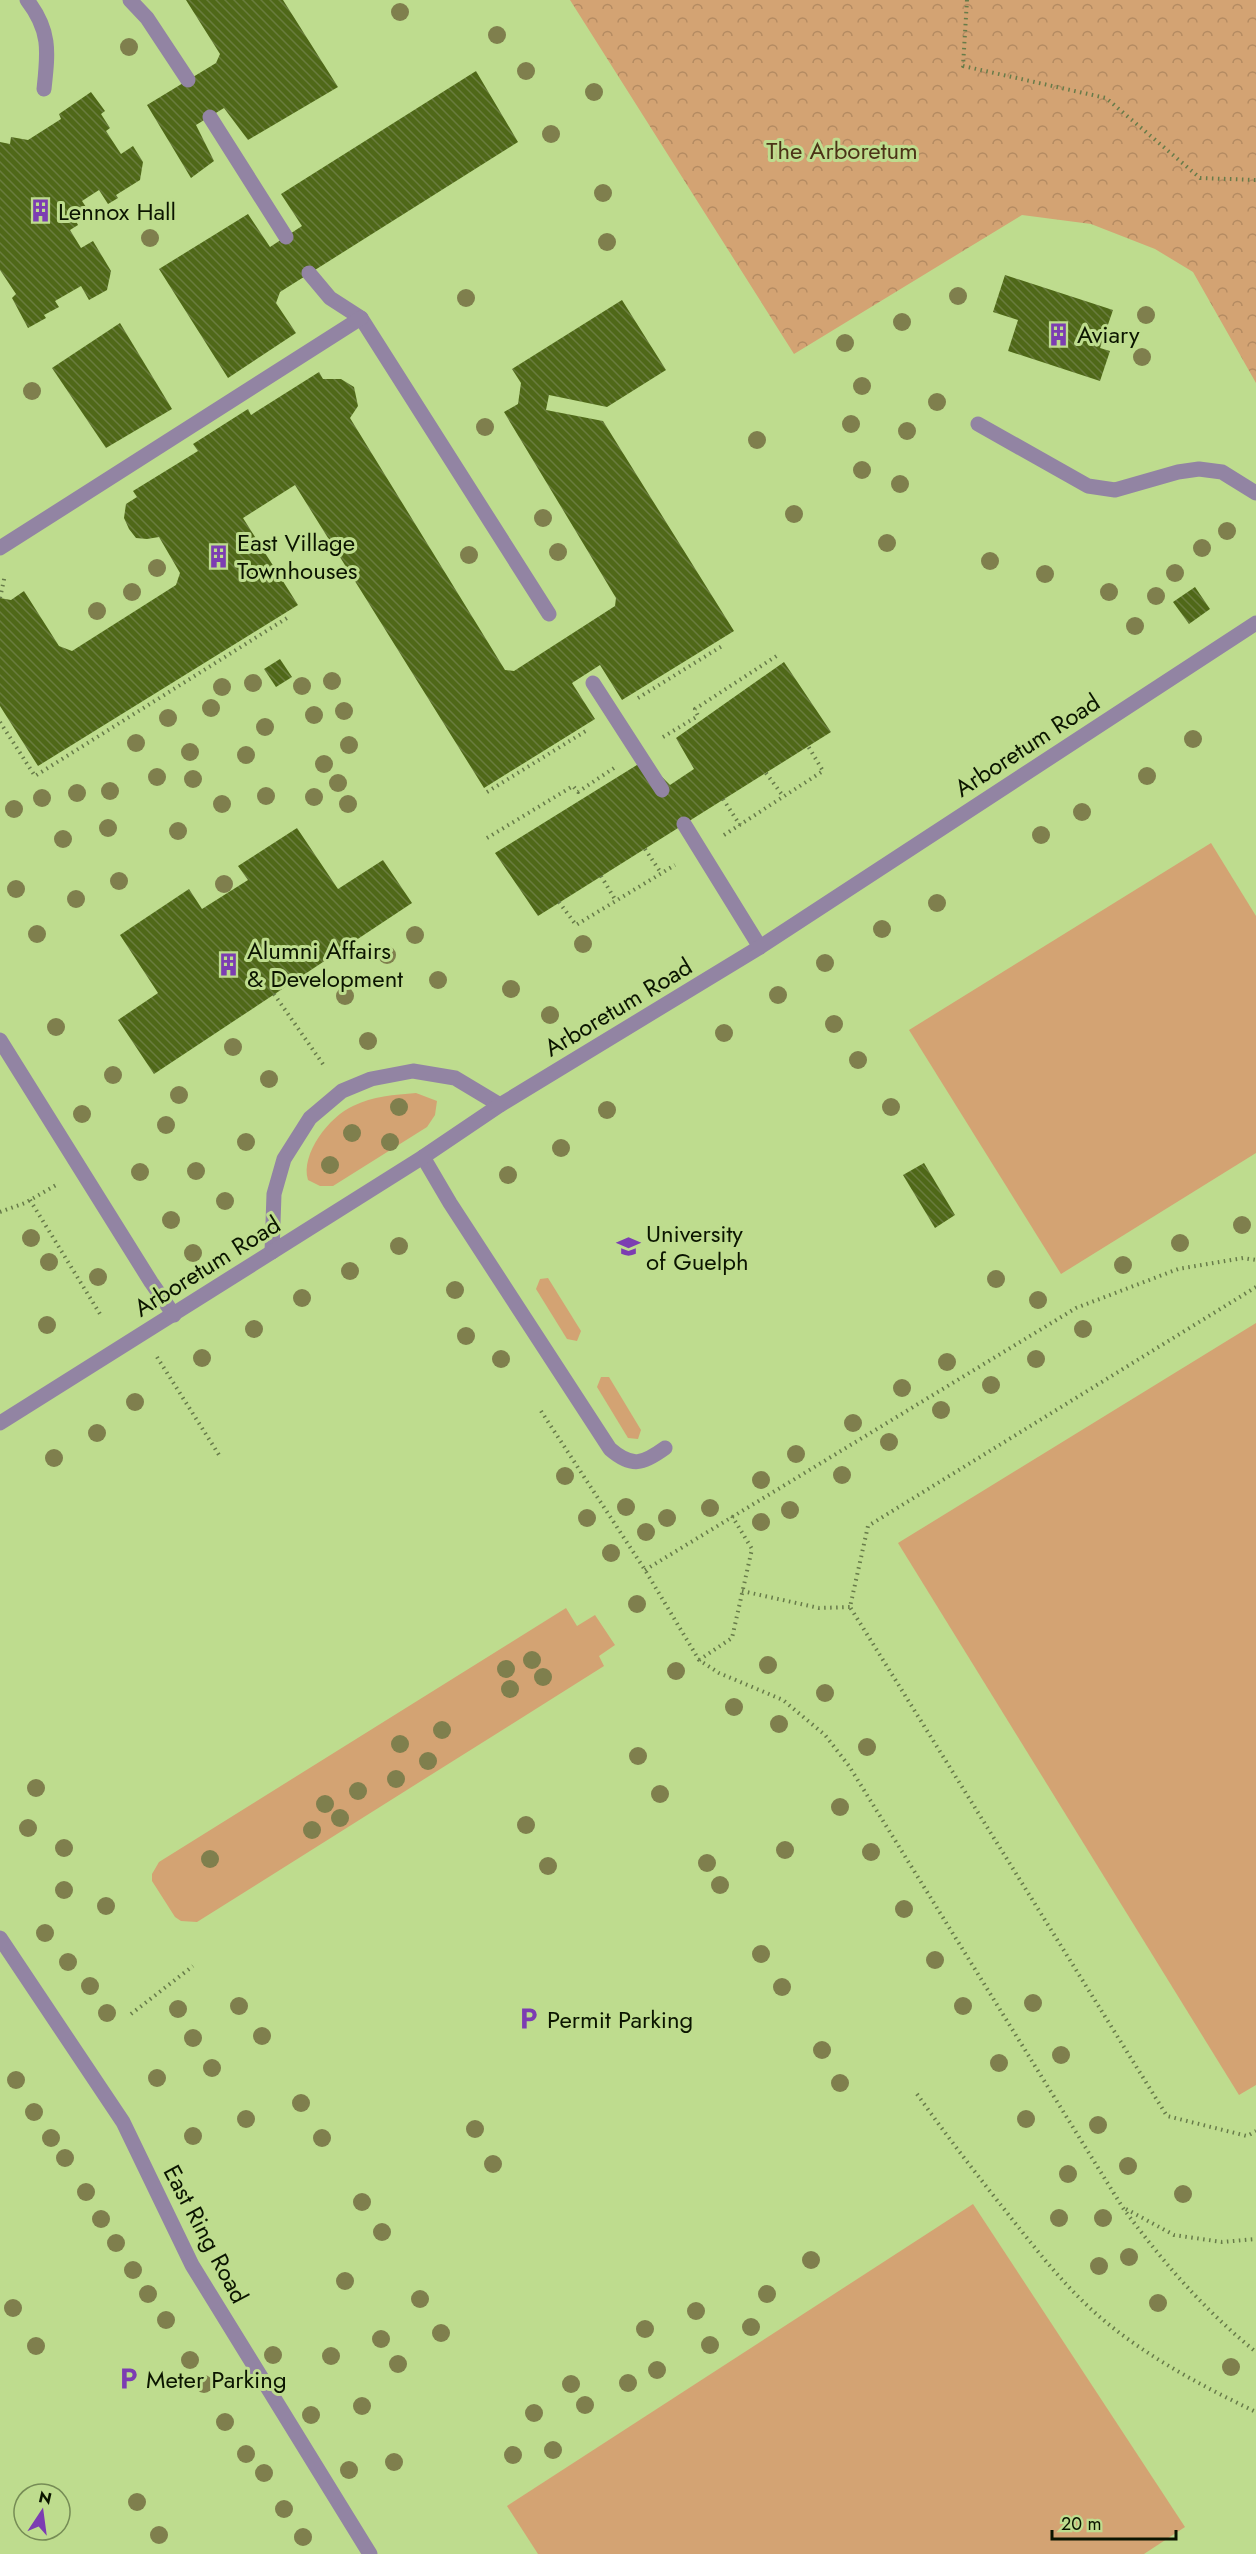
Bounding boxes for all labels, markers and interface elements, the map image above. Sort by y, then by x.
park label: The Arboretum [766,133,918,168]
place label: Lennox Hall [58,194,176,229]
building icon: Lennox Hall [27,198,53,224]
place label: Aviary [1077,317,1140,352]
building icon: Aviary [1046,321,1072,347]
place label: East Village Townhouses [237,525,357,588]
building icon: East Village Townhouses [206,543,232,569]
street label: Arboretum Road [947,685,1107,805]
place label: Alumni Affairs & Development [247,933,403,996]
street label: Arboretum Road [537,949,699,1065]
building icon: Alumni Affairs & Development [216,951,242,977]
street label: Arboretum Road [127,1207,287,1325]
place label: University of Guelph [646,1216,749,1279]
school or university icon: University of Guelph [615,1234,641,1260]
place label: Permit Parking [547,2002,693,2037]
parking icon: Permit Parking [516,2006,542,2032]
street label: East Ring Road [155,2159,257,2309]
place label: Meter Parking [146,2362,287,2397]
parking icon: Meter Parking [115,2366,141,2392]
north arrow [12,2482,72,2542]
text: N [36,2485,54,2511]
scale bar [1052,2503,1176,2541]
text: 20 m [1061,2511,1101,2537]

